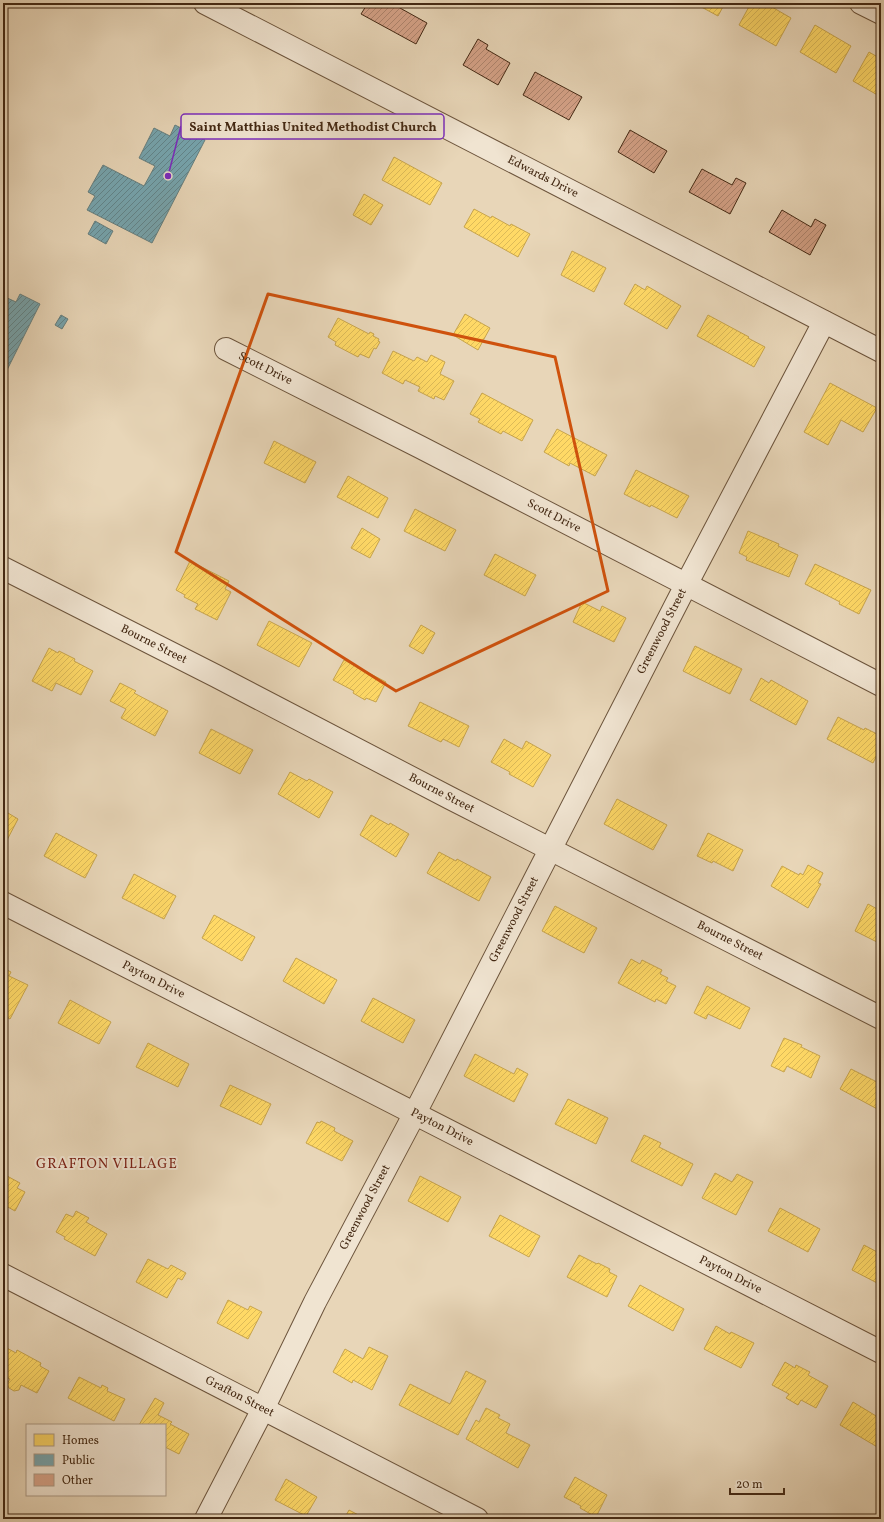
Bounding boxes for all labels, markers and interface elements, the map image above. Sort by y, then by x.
callout: Saint Matthias United Methodist Church [181,114,444,139]
text: Saint Matthias United Methodist Church [189,119,437,137]
street label: Edwards Drive [505,152,581,202]
street label: Scott Drive [236,349,295,389]
street label: Scott Drive [524,496,584,537]
street label: Greenwood Street [633,586,691,677]
street label: Bourne Street [118,621,190,668]
street label: Bourne Street [406,770,477,817]
street label: Greenwood Street [486,874,543,965]
street label: Bourne Street [694,917,766,964]
street label: Payton Drive [119,957,188,1003]
street label: Payton Drive [408,1105,476,1150]
district label: GRAFTON VILLAGE [36,1155,178,1174]
street label: Greenwood Street [336,1162,394,1253]
street label: Payton Drive [696,1252,765,1298]
street label: Grafton Street [202,1372,277,1421]
legend [26,1424,166,1496]
text: Homes [62,1433,99,1449]
text: Public [62,1453,95,1469]
scale bar [730,1470,784,1496]
text: Other [62,1473,93,1489]
text: 20 m [736,1477,763,1493]

